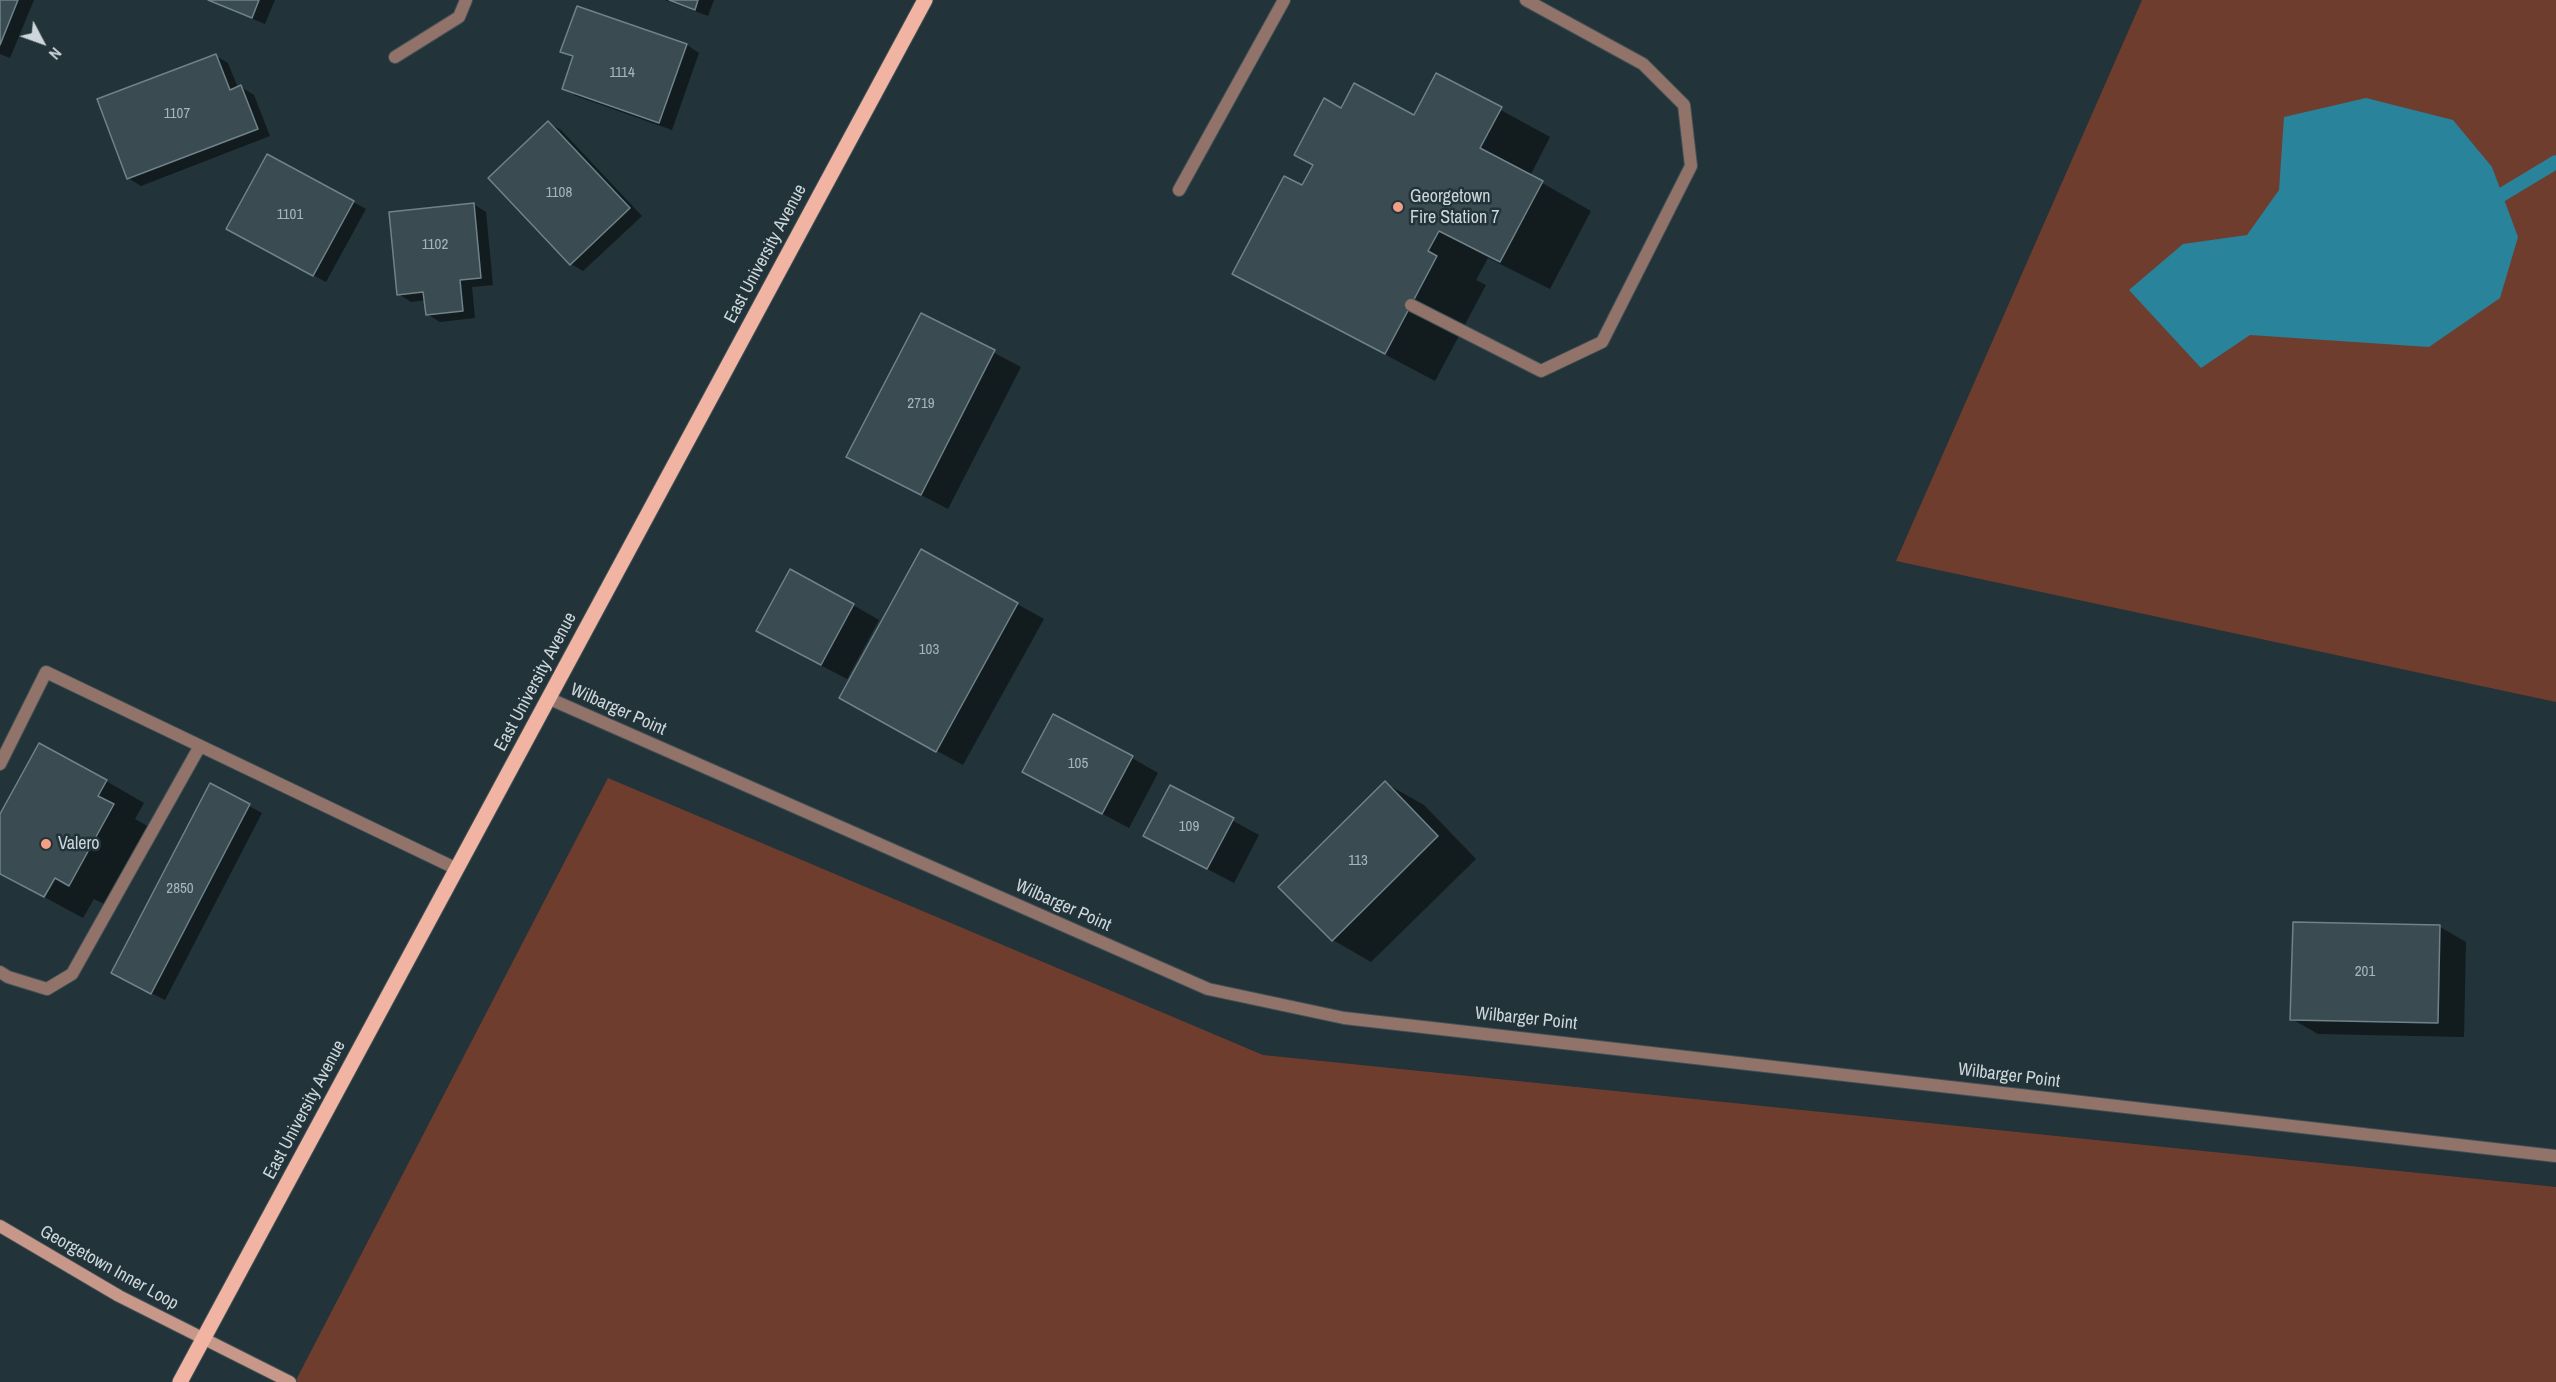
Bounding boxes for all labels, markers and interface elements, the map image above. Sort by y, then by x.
north arrow [12,12,72,72]
text: N [44,43,67,65]
house number: 1114 [609,64,635,82]
house number: 1107 [164,105,190,123]
street label: East University Avenue [720,181,812,327]
house number: 1108 [546,184,572,202]
place label: Georgetown Fire Station 7 [1410,186,1499,228]
marker: Georgetown Fire Station 7 [1391,200,1405,214]
house number: 1101 [277,206,303,224]
house number: 1102 [422,236,448,254]
house number: 2719 [907,395,935,413]
street label: East University Avenue [490,609,582,755]
house number: 103 [919,641,939,659]
street label: Wilbarger Point [567,679,669,741]
house number: 105 [1068,755,1088,773]
house number: 109 [1179,818,1199,836]
place label: Valero [58,833,100,855]
marker: Valero [39,837,53,851]
house number: 113 [1348,852,1368,870]
street label: Wilbarger Point [1012,875,1114,937]
house number: 2850 [166,880,194,898]
house number: 201 [2355,963,2375,981]
street label: Wilbarger Point [1474,1003,1578,1035]
street label: East University Avenue [259,1037,351,1183]
street label: Wilbarger Point [1957,1059,2061,1093]
street label: Georgetown Inner Loop [36,1221,182,1315]

